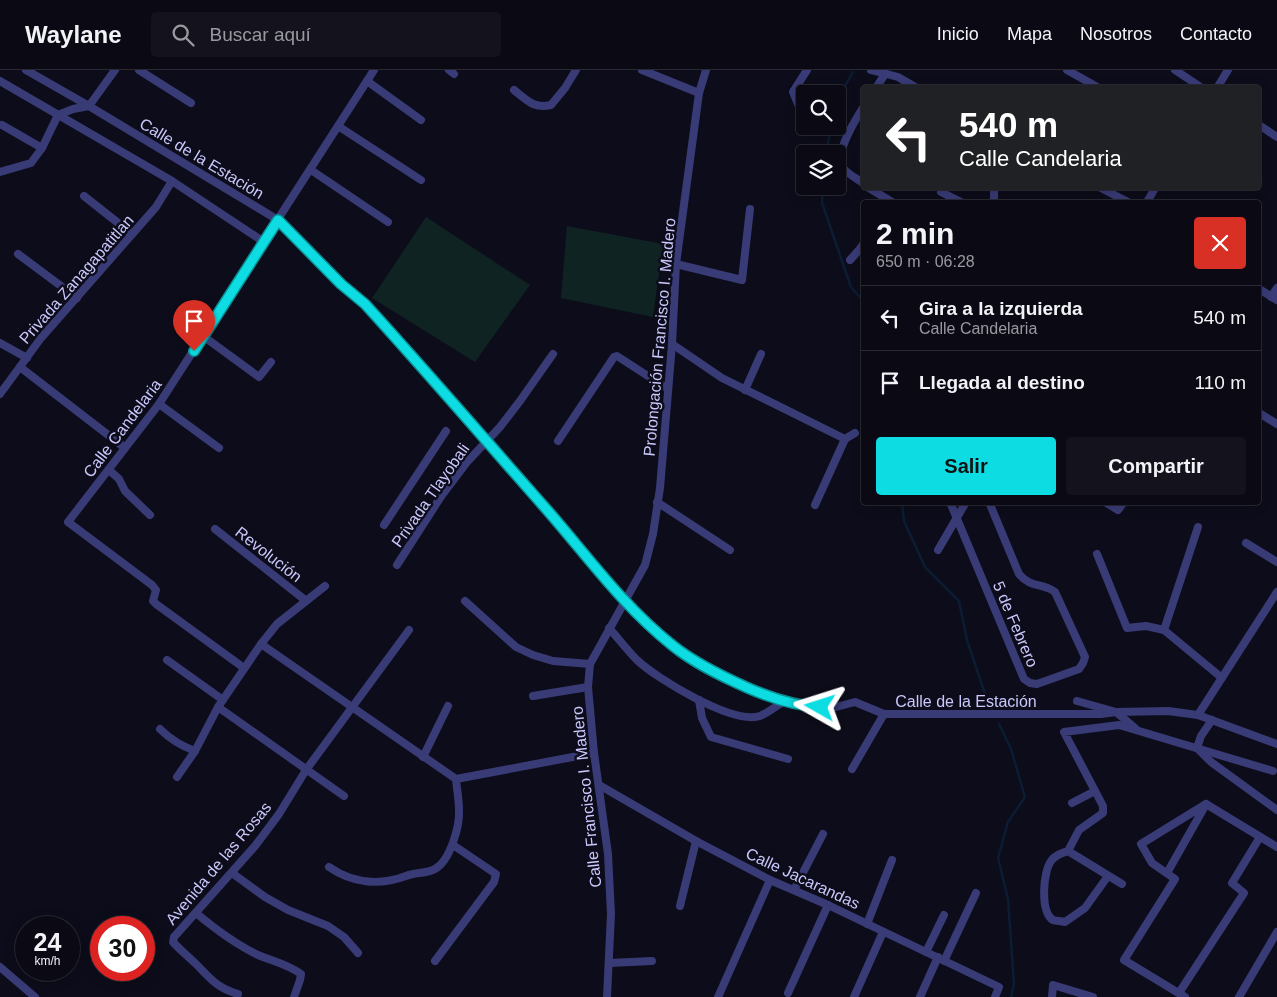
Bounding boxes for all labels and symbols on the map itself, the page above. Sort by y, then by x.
street label: Calle de la Estación [137,115,267,202]
street label: Privada Zanagapatitlan [16,212,137,347]
street label: Prolongación Francisco I. Madero [641,217,678,457]
pin [173,300,215,351]
street label: Calle Candelaria [80,376,165,481]
street label: Privada Tlayobali [388,440,472,550]
street label: Revolución [232,523,305,585]
street label: 5 de Febrero [990,579,1041,670]
position arrow [793,680,845,732]
street label: Calle de la Estación [895,693,1037,710]
street label: Calle Francisco I. Madero [569,705,604,888]
street label: Avenida de las Rosas [162,799,275,928]
street label: Calle Jacarandas [743,845,862,912]
speed limit sign: 30 [90,916,155,981]

